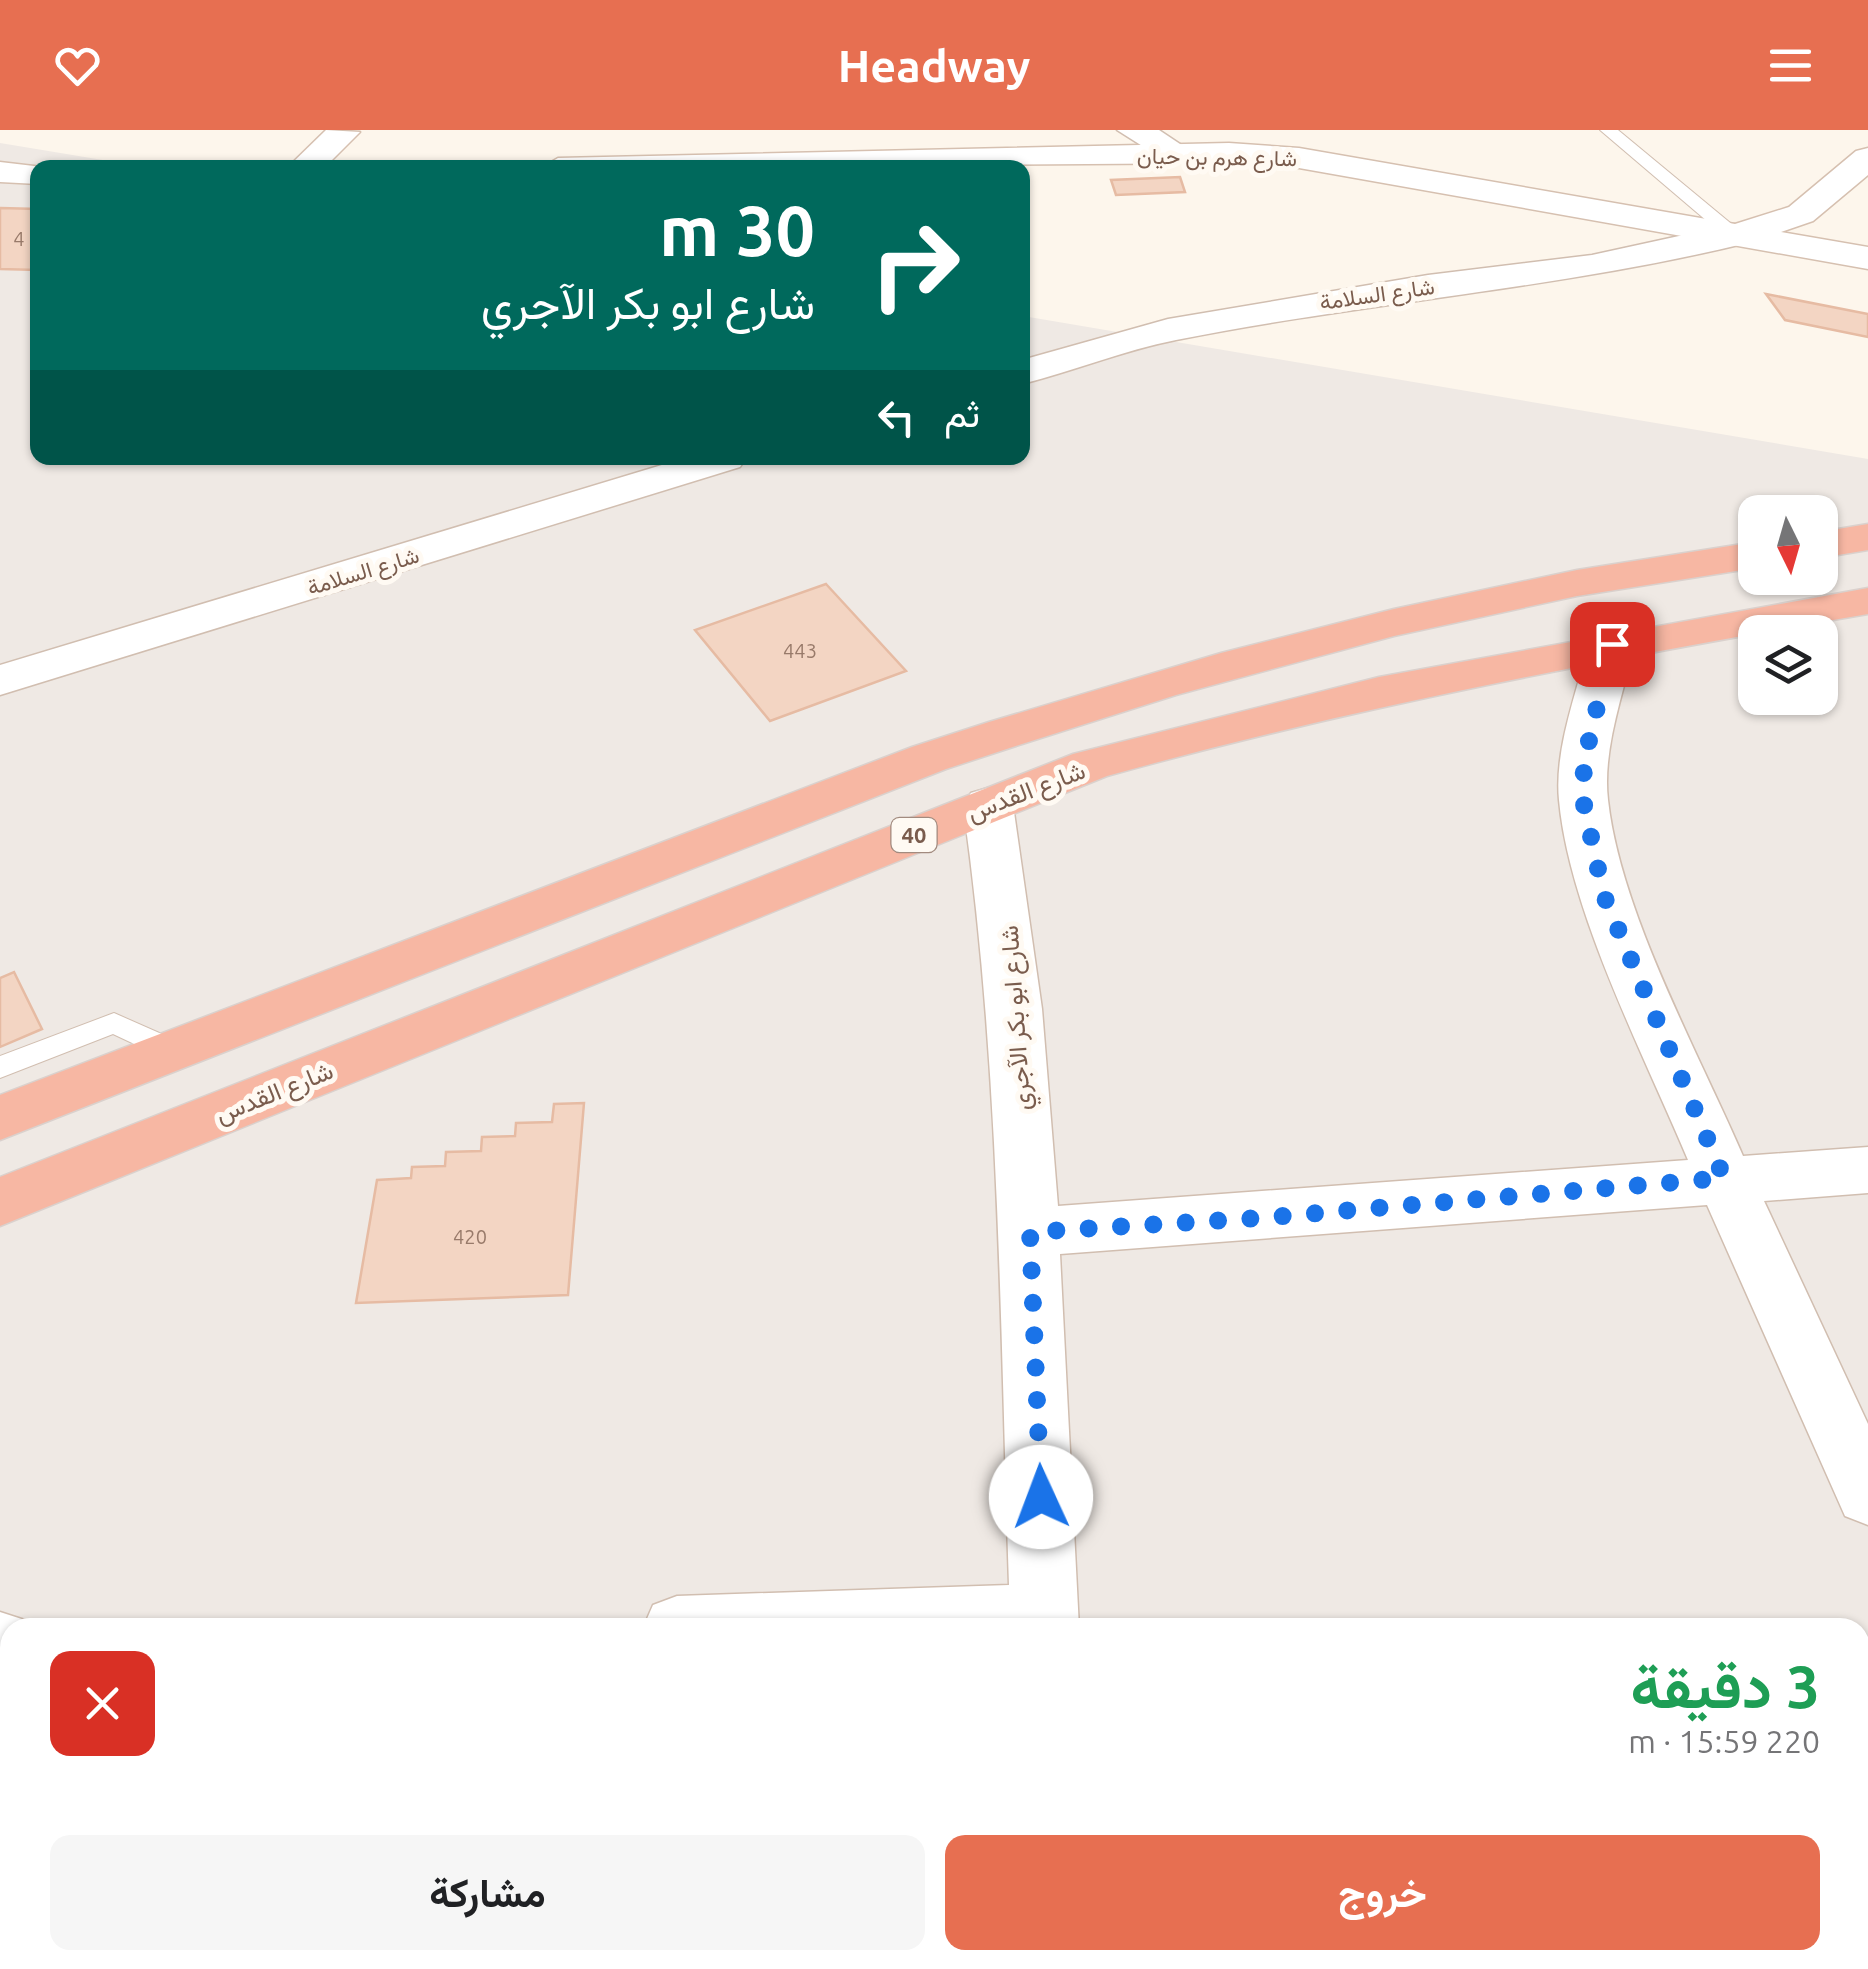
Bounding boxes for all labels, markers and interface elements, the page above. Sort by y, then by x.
icon: heart [50,38,105,93]
icon: menu [1763,38,1818,93]
text: Headway [838,40,1030,91]
street label: شارع هرم بن حيان [1137,143,1297,173]
text: 30 m [659,191,815,269]
icon: right [850,200,980,330]
house number: 4 [13,227,25,250]
street label: شارع السلامة [1318,273,1436,317]
text: شارع ابو بكر الآجري [481,277,815,328]
icon: left [869,390,924,445]
text: ثم [944,392,980,434]
north arrow [1738,495,1838,595]
map controls [1738,495,1838,715]
street label: شارع السلامة [304,542,423,602]
pin [1570,602,1655,687]
button: layers [1738,615,1838,715]
icon: arrive [1585,617,1640,672]
house number: 443 [783,639,817,662]
street label: شارع القدس [963,756,1090,829]
road number: 40 [892,818,936,852]
street label: شارع ابو بكر الآجري [995,924,1042,1112]
street label: شارع القدس [211,1056,338,1131]
house number: 420 [453,1225,487,1248]
position arrow [989,1445,1093,1549]
button: close [50,1651,155,1756]
text: 3 دقيقة [1630,1652,1820,1719]
text: 220 m · 15:59 [1628,1723,1820,1759]
button: مشاركة [50,1835,925,1950]
button: خروج [945,1835,1820,1950]

